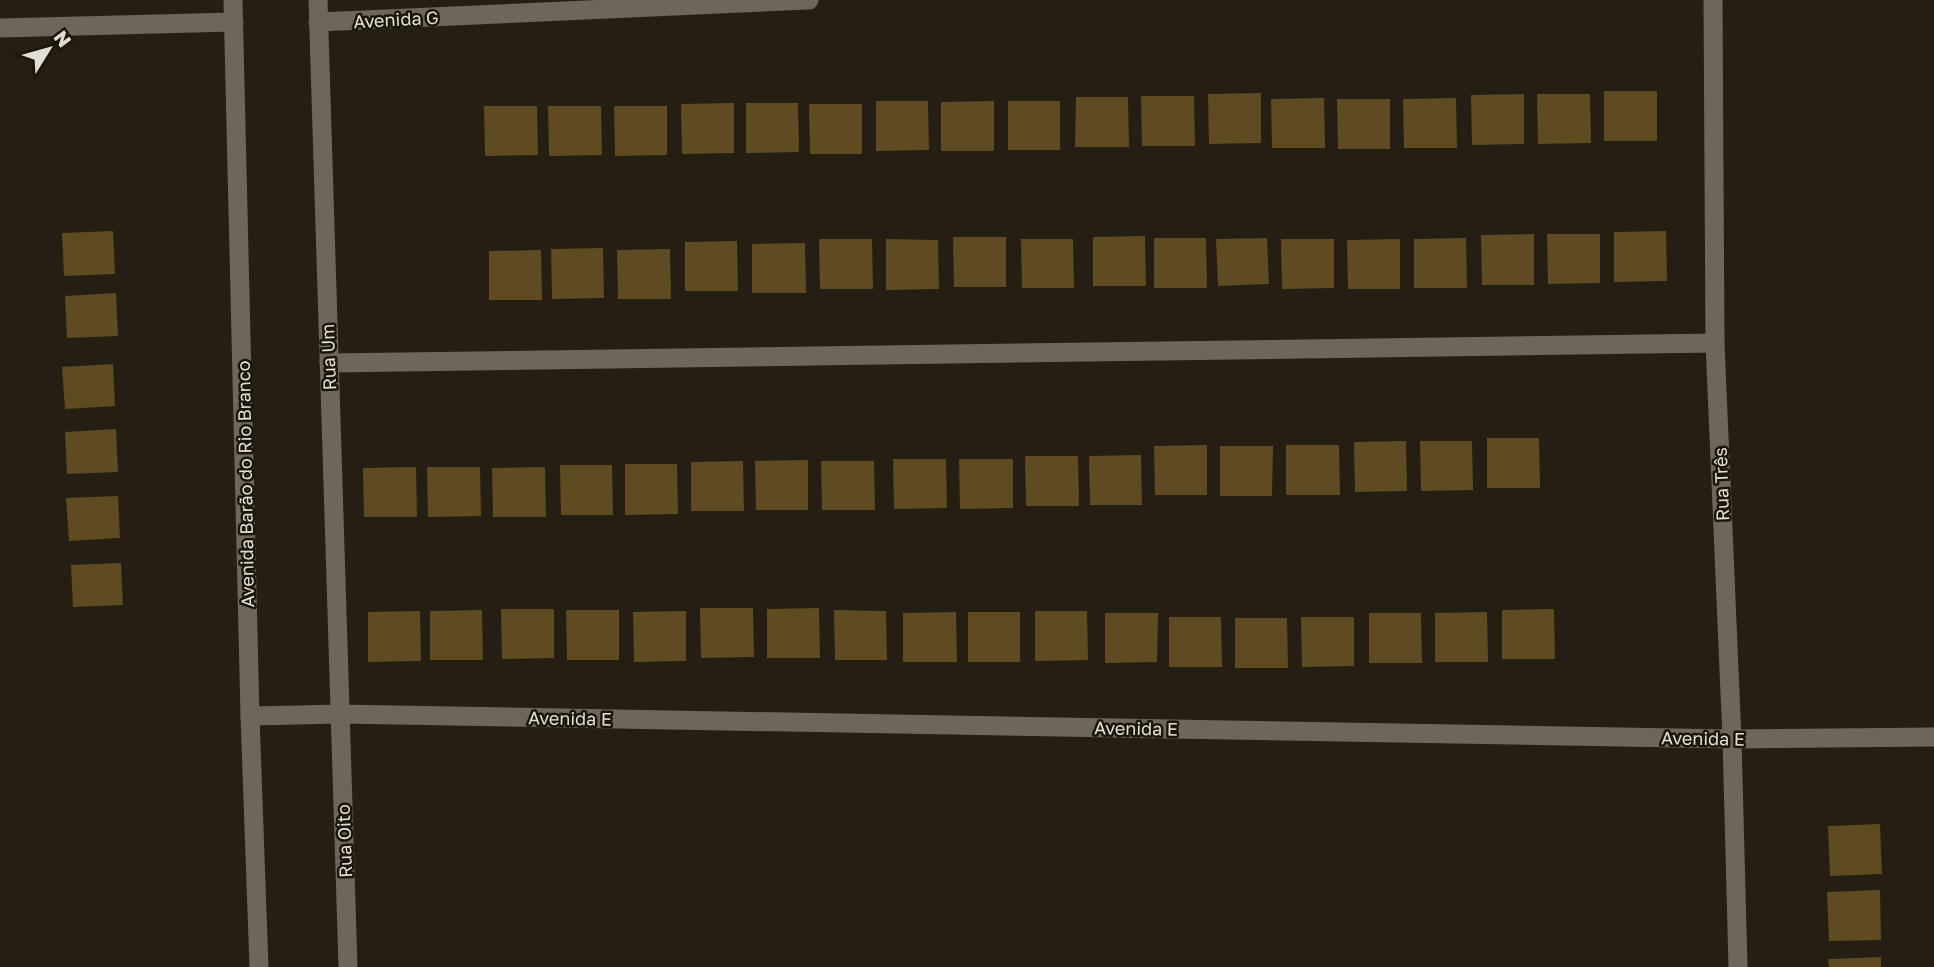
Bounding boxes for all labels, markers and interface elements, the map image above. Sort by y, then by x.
street label: Avenida G [353,6,439,32]
north arrow [14,14,84,84]
text: N [49,26,77,51]
street label: Rua Um [316,323,340,391]
street label: Avenida Barão do Rio Branco [232,360,258,608]
street label: Rua Três [1709,447,1733,521]
street label: Avenida E [528,706,612,730]
street label: Avenida E [1094,716,1178,740]
street label: Avenida E [1661,726,1745,750]
street label: Rua Oito [332,804,356,878]

